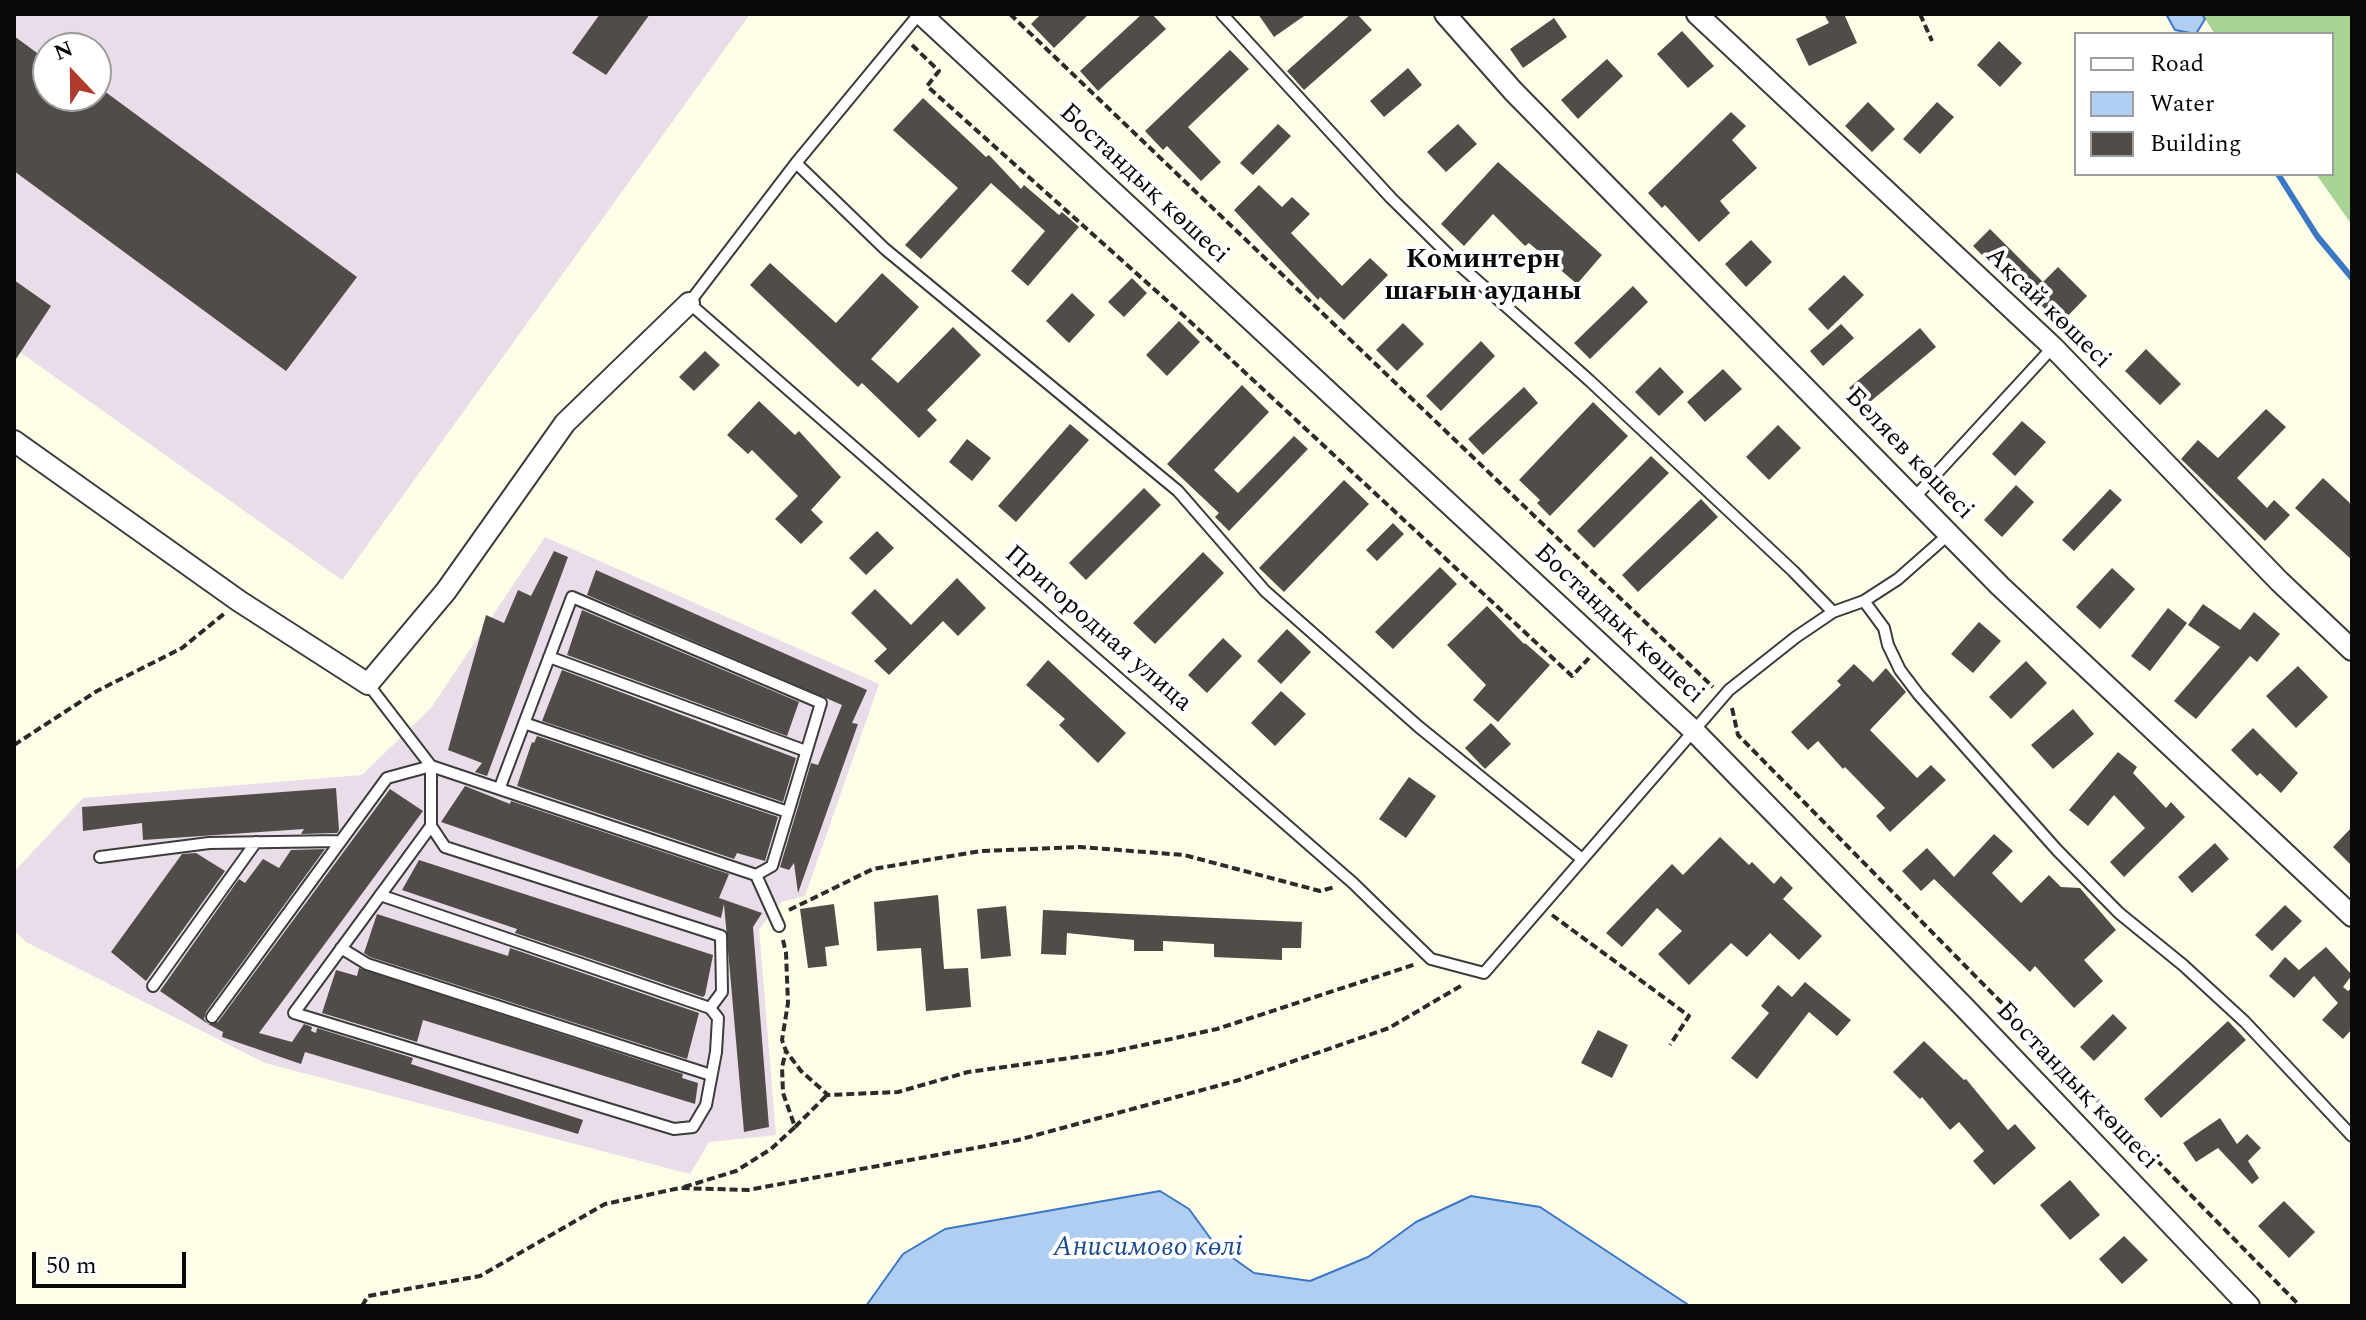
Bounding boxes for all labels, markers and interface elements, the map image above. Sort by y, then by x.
north arrow [32,32,112,112]
text: N [49,32,78,70]
legend [2074,32,2334,176]
text: Road [2150,46,2204,82]
text: Water [2150,86,2214,122]
street label: Бостандық көшесі [1052,98,1234,272]
text: Building [2150,126,2242,162]
street label: Ақсай көшесі [1978,241,2116,377]
district label: Коминтерн шағын ауданы [1384,245,1582,311]
street label: Беляев көшесі [1837,382,1979,528]
street label: Бостандық көшесі [1527,538,1709,712]
street label: Пригородная улица [997,540,1197,720]
street label: Бостандық көшесі [1988,997,2164,1177]
water label: Анисимово көлі [1053,1233,1243,1267]
scale bar [36,1236,190,1286]
text: 50 m [46,1248,97,1284]

